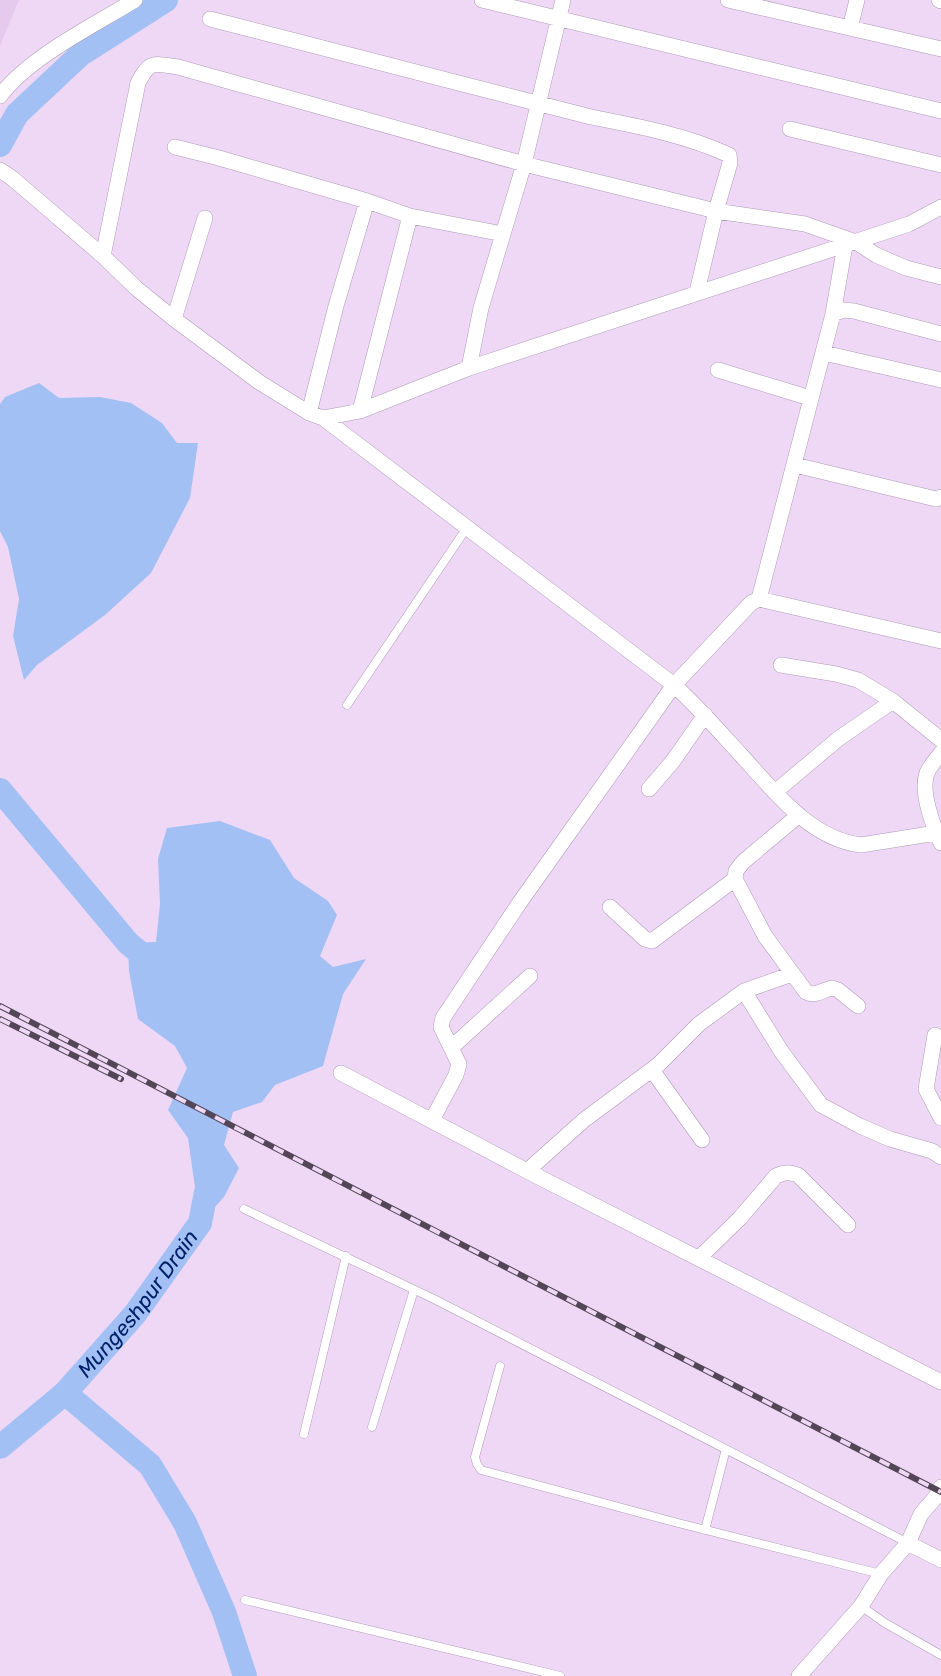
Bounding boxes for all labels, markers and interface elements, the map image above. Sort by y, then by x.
water label: Mungeshpur Drain [72,1225,203,1382]

